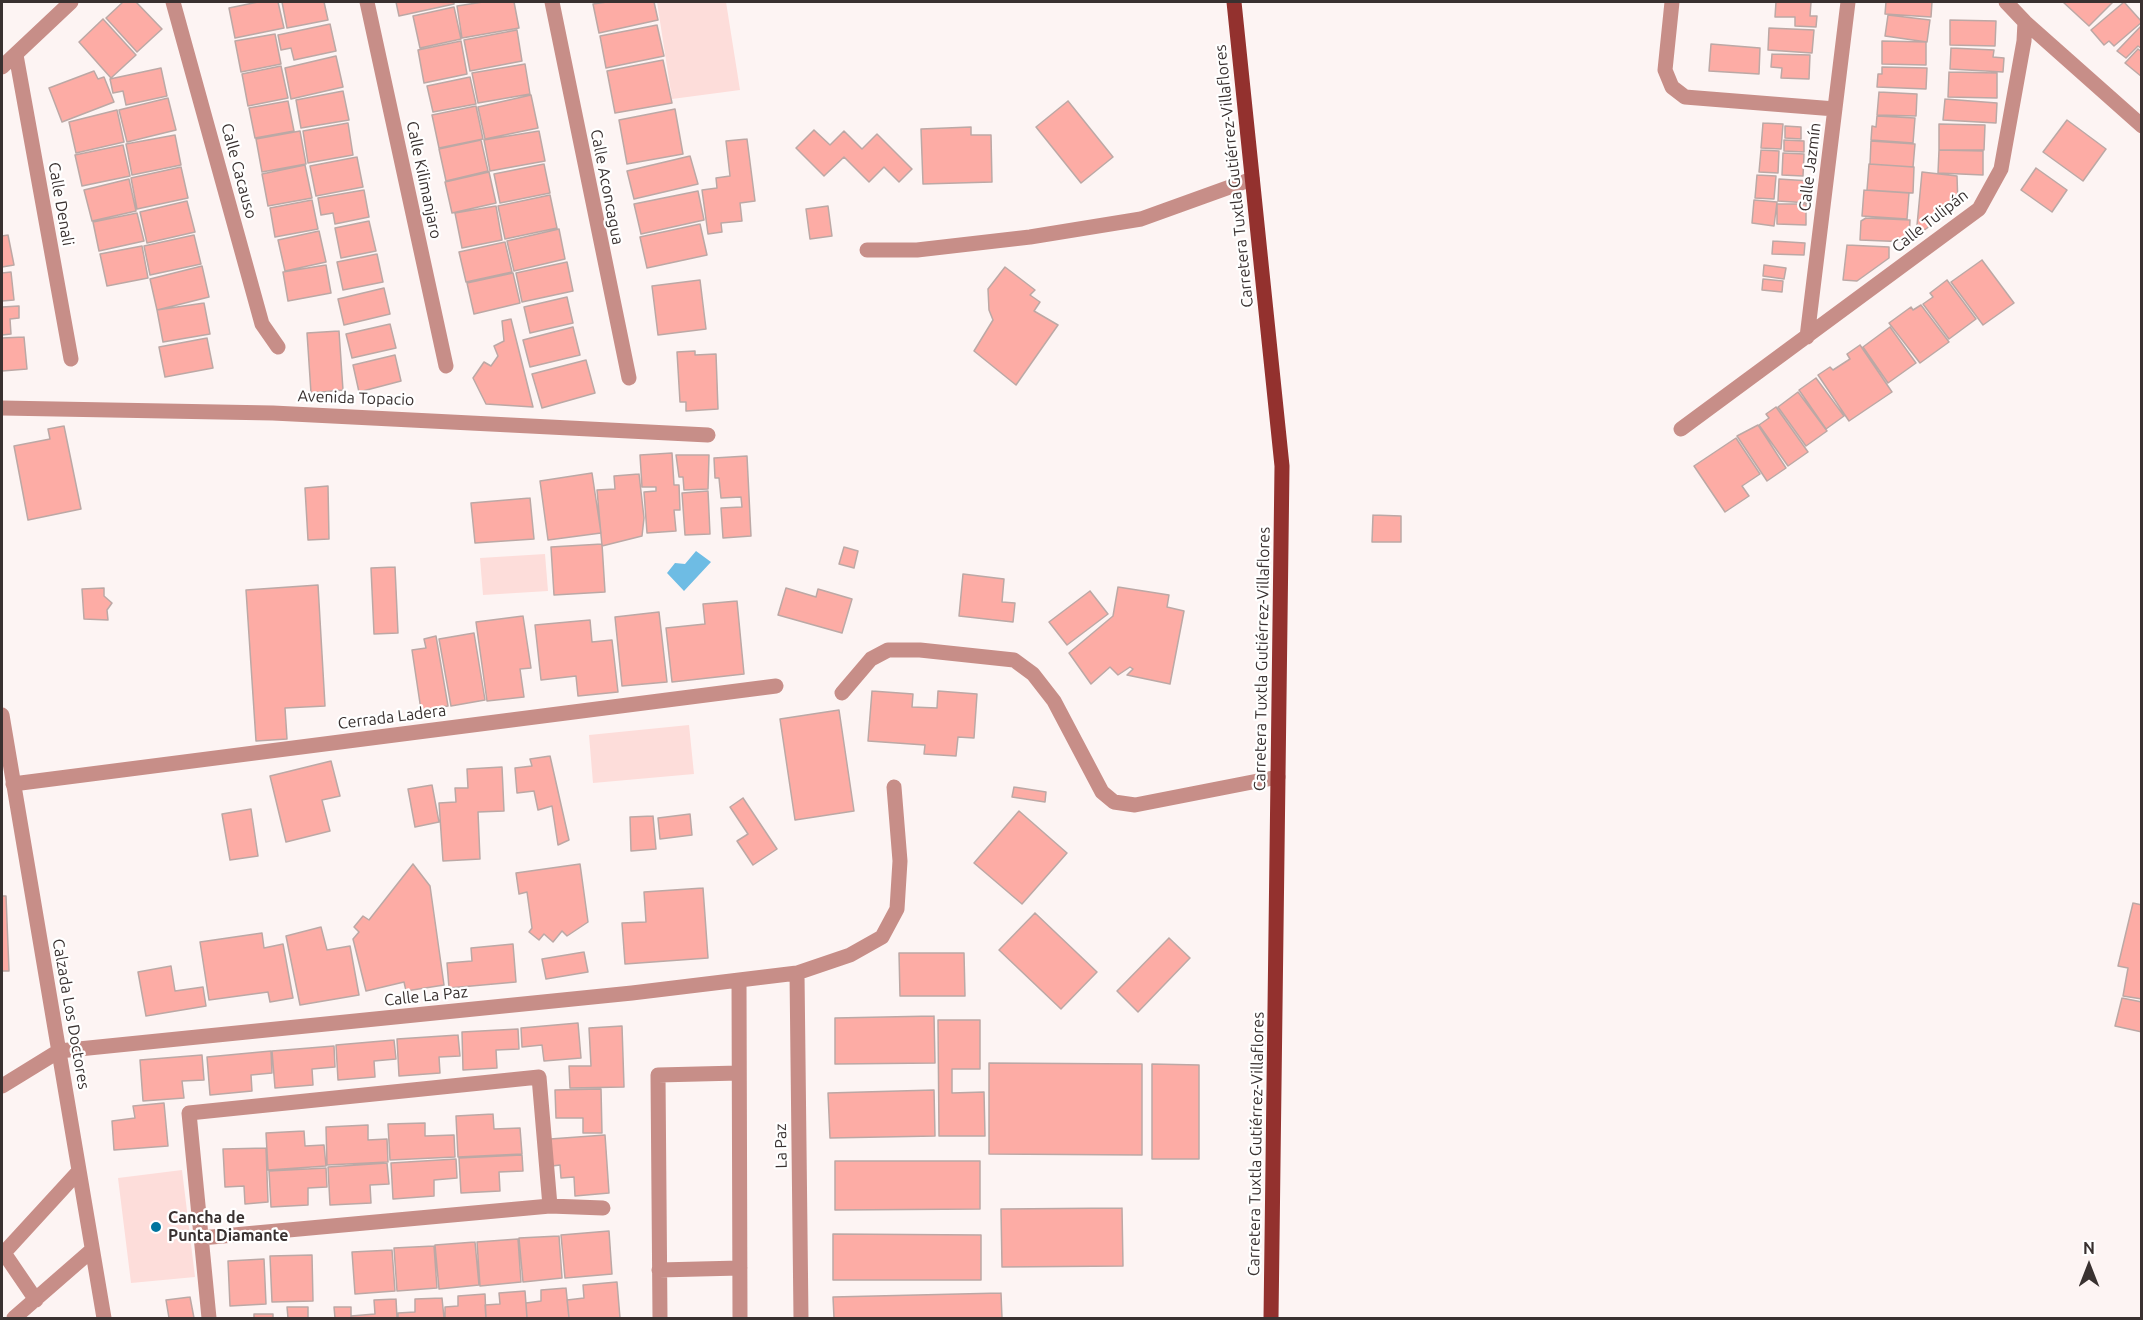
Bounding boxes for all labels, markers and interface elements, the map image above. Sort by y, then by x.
street label: Carretera Tuxtla Gutiérrez-Villaflores [1211,44,1257,308]
street label: Calle Kilimanjaro [402,119,446,241]
street label: Calle Cacauso [217,121,261,221]
street label: Calle Jazmín [1795,122,1825,212]
street label: Calle Aconcagua [586,128,628,246]
street label: Calle Denali [44,161,78,247]
street label: Calle Tulipán [1888,185,1972,257]
street label: Avenida Topacio [297,386,415,410]
street label: Carretera Tuxtla Gutiérrez-Villaflores [1250,527,1274,791]
street label: Cerrada Ladera [337,701,447,733]
street label: Calzada Los Doctores [48,937,94,1091]
street label: Calle La Paz [383,982,469,1010]
street label: Carretera Tuxtla Gutiérrez-Villaflores [1244,1012,1268,1276]
street label: La Paz [771,1123,791,1169]
place label: Cancha de Punta Diamante [168,1208,288,1246]
marker: Cancha de Punta Diamante [149,1220,163,1234]
north arrow [2059,1236,2119,1296]
text: N [2083,1239,2095,1257]

